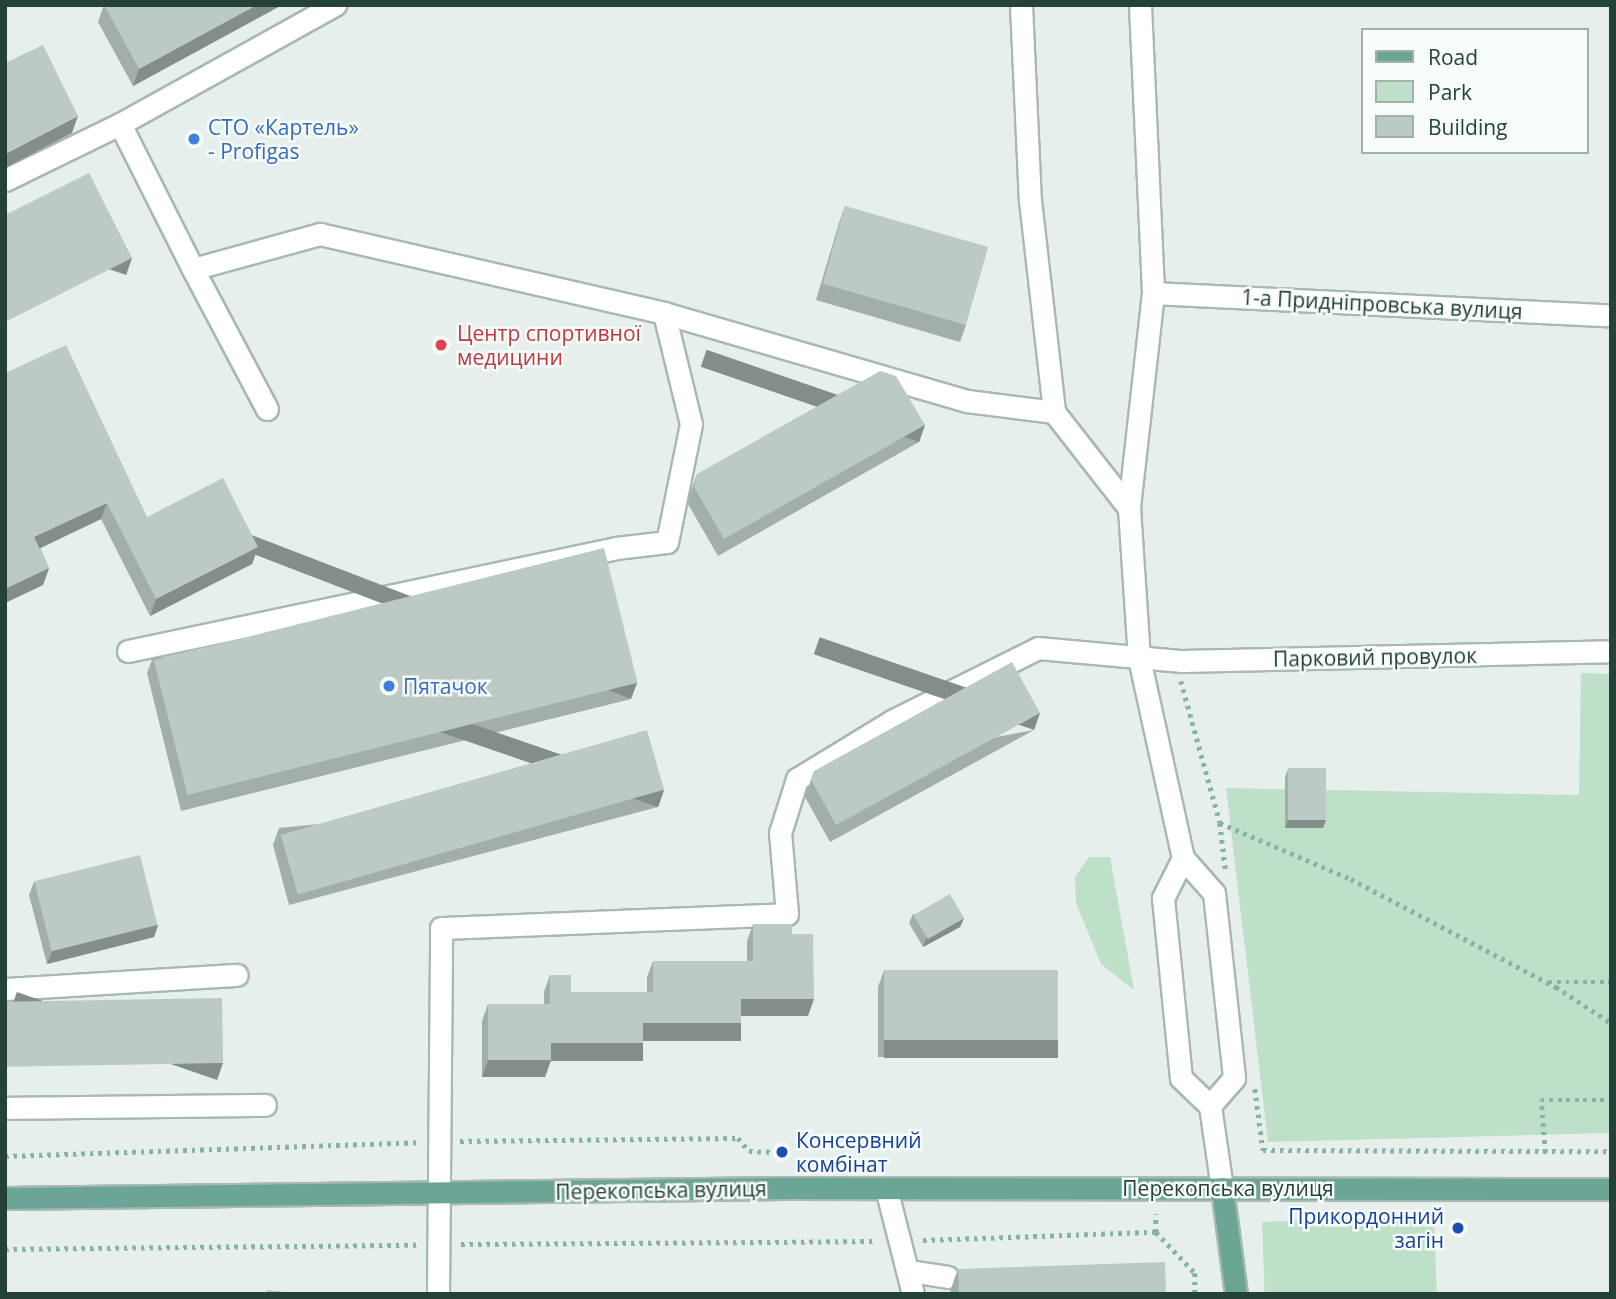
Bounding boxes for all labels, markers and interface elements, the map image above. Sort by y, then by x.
legend [1360,28,1588,154]
text: Road [1428,43,1478,71]
text: Park [1428,78,1472,106]
text: Building [1428,113,1507,141]
place label: СТО «Картель» - Profigas [208,114,359,164]
marker: СТО «Картель» - Profigas [186,131,202,147]
street label: 1-а Придніпровська вулиця [1241,284,1523,324]
place label: Центр спортивної медицини [457,320,641,370]
marker: Центр спортивної медицини [431,335,451,355]
street label: Парковий провулок [1273,643,1477,671]
place label: Пятачок [403,673,488,699]
marker: Пятачок [381,678,397,694]
place label: Консервний комбінат [796,1127,921,1177]
marker: Консервний комбінат [774,1144,790,1160]
street label: Перекопська вулиця [1122,1175,1334,1201]
street label: Перекопська вулиця [555,1176,767,1204]
place label: Прикордонний загін [1288,1203,1444,1253]
marker: Прикордонний загін [1450,1220,1466,1236]

